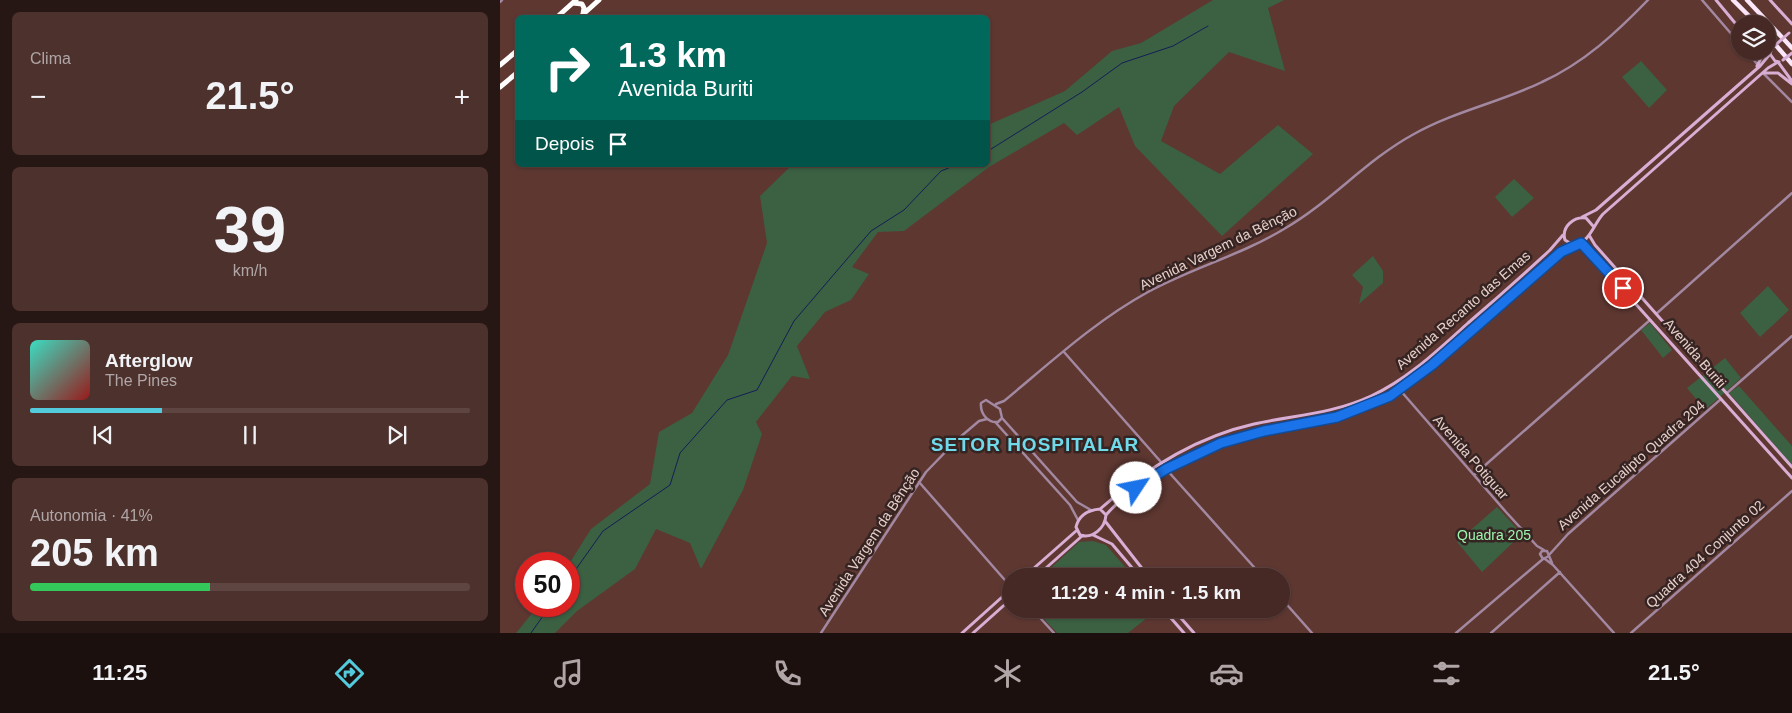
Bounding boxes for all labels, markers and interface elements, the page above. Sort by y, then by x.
map controls [1731,15,1776,60]
button: layers [1731,15,1776,60]
icon: right [535,35,600,100]
text: 1.3 km [618,35,727,74]
text: Clima [30,50,71,67]
text: 21.5° [205,75,295,117]
text: Avenida Buriti [618,76,753,101]
text: − [30,81,46,112]
text: + [454,81,470,112]
icon: arrive [604,130,632,158]
text: Depois [535,133,594,154]
text: 39 [214,193,286,266]
street label: Avenida Vargem da Bênção [1137,203,1299,293]
street label: Avenida Recanto das Emas [1393,247,1533,373]
text: km/h [233,262,267,279]
pin [1602,267,1644,309]
icon: arrive [1609,274,1637,302]
street label: Avenida Buriti [1661,315,1729,391]
text: Afterglow [105,350,193,371]
text: The Pines [105,372,177,389]
street label: Avenida Eucalipto Quadra 204 [1554,397,1708,533]
street label: Avenida Potiguar [1430,412,1512,503]
icon: previous [89,421,117,449]
icon: pause [236,421,264,449]
icon: next [383,421,411,449]
district label: SETOR HOSPITALAR [931,434,1139,455]
position arrow [1109,461,1161,513]
street label: Avenida Vargem da Bênção [815,465,923,619]
street label: Quadra 404 Conjunto 02 [1643,497,1767,611]
text: Autonomia · 41% [30,507,153,524]
park label: Quadra 205 [1457,527,1531,543]
text: 205 km [30,532,159,574]
speed limit sign: 50 [515,552,580,617]
text: 11:29 · 4 min · 1.5 km [1051,582,1241,603]
icon: directions [332,656,367,691]
icon: music [551,656,586,691]
icon: phone [770,656,805,691]
icon: climate [990,656,1025,691]
icon: car [1209,656,1244,691]
icon: filters [1429,656,1464,691]
text: 11:25 [92,660,147,685]
text: 21.5° [1648,660,1700,685]

